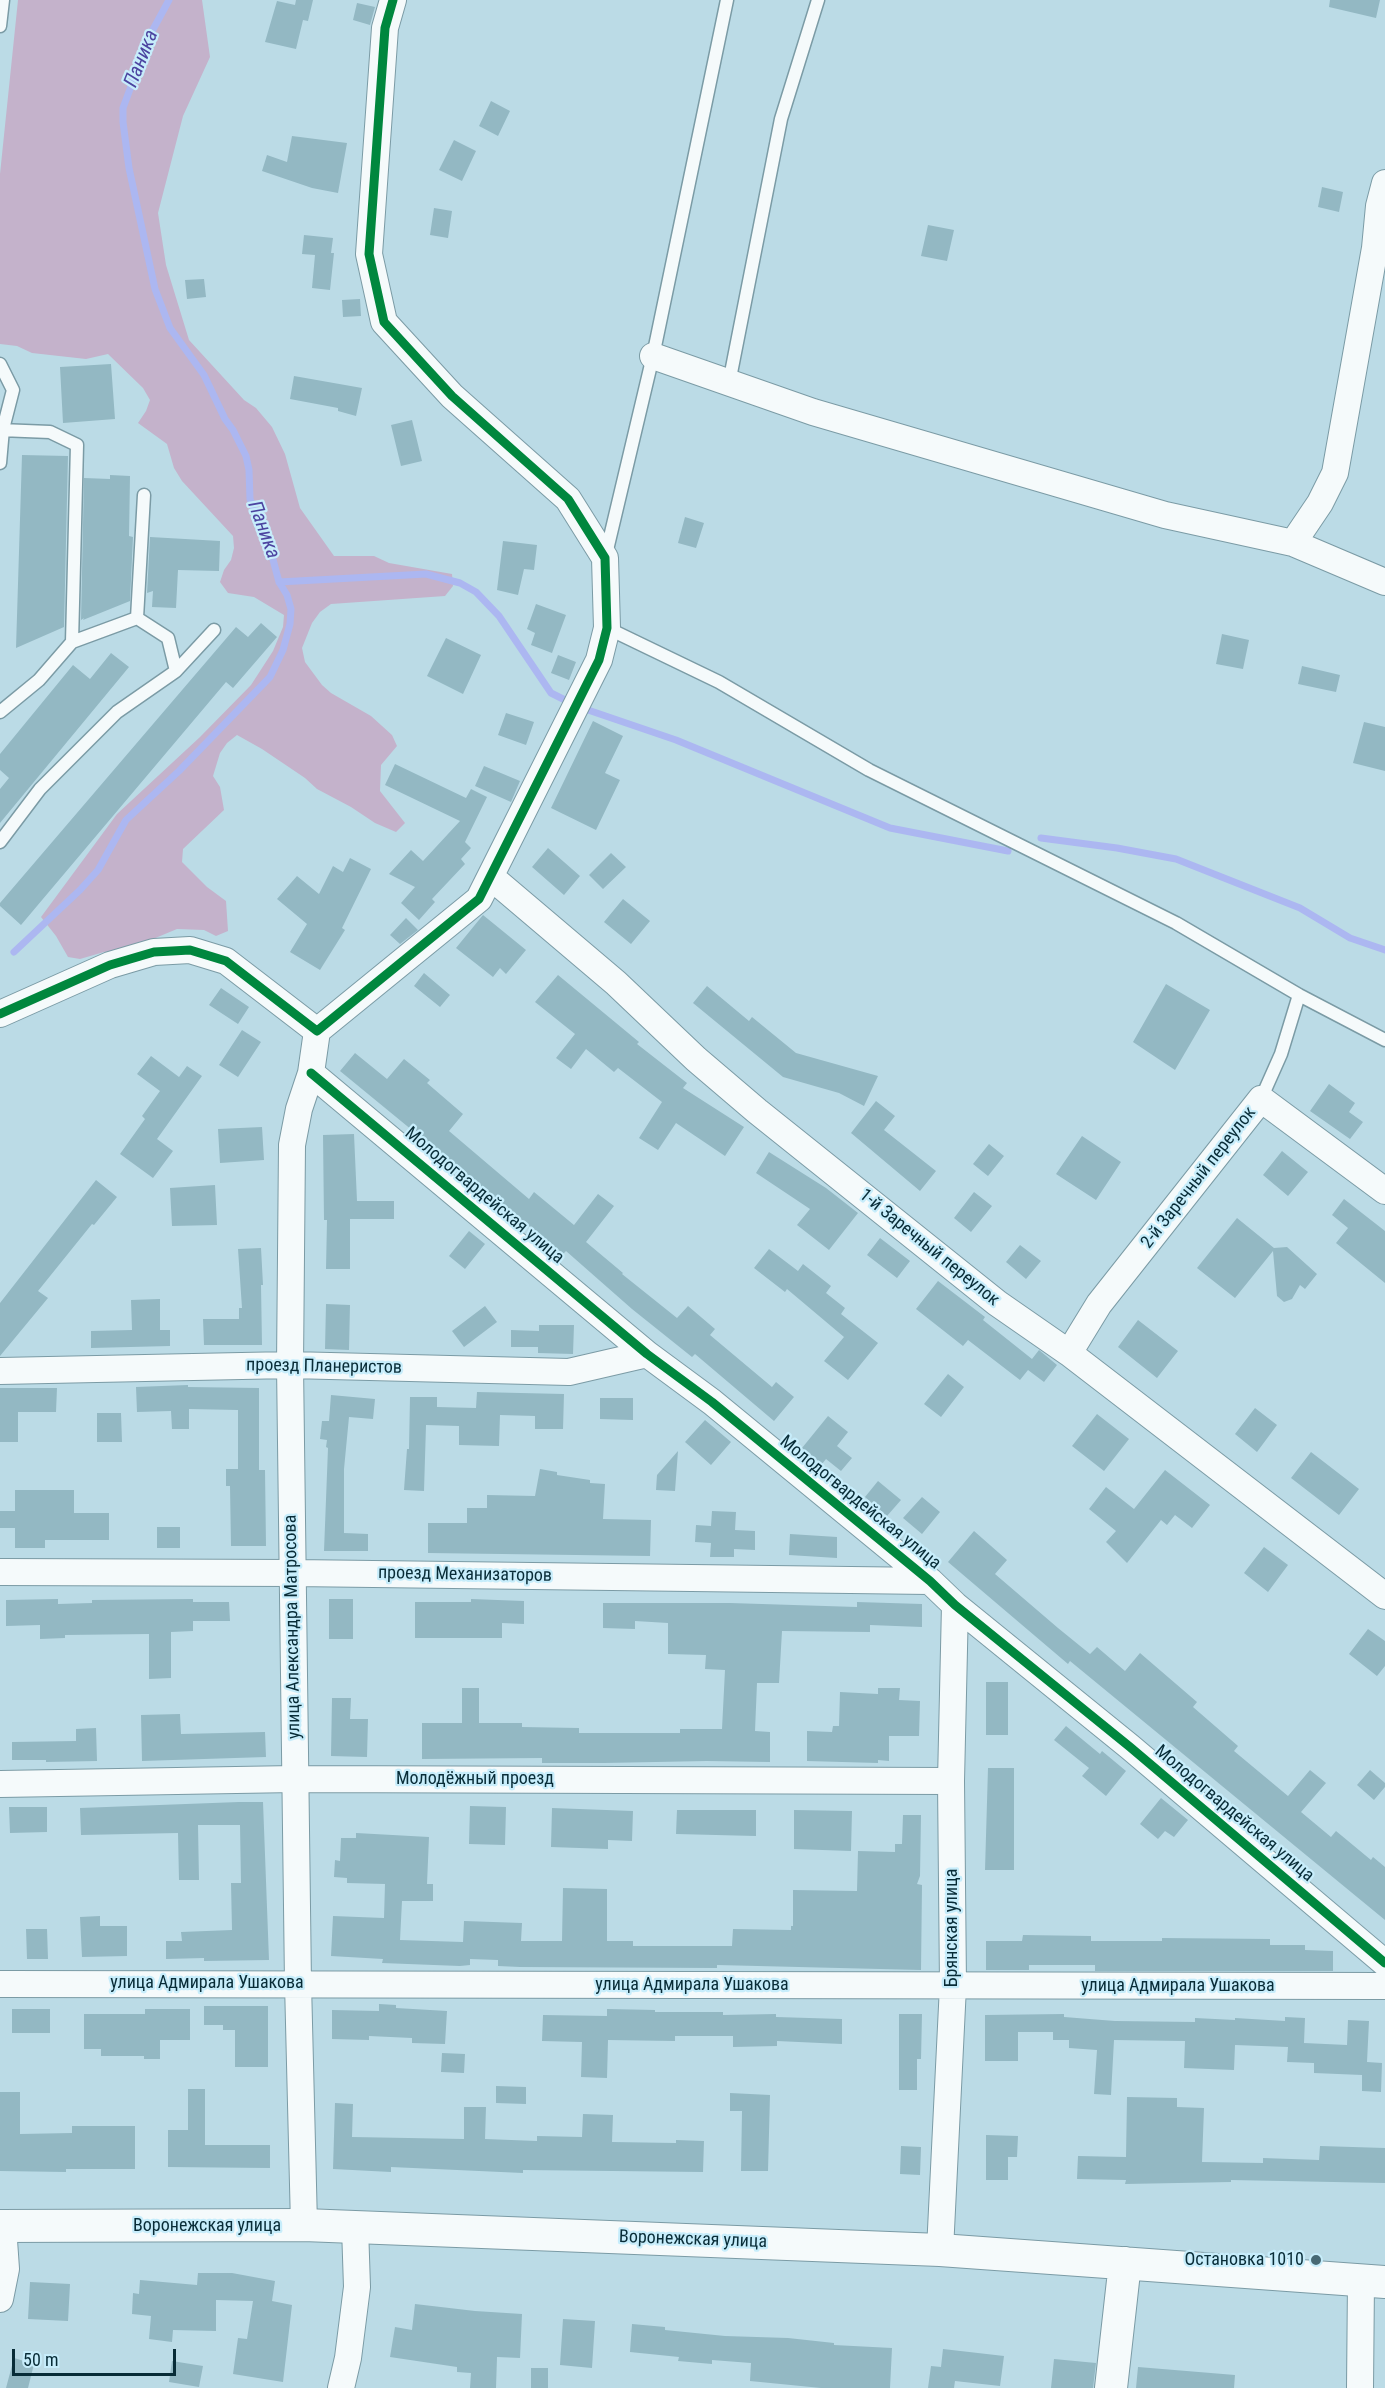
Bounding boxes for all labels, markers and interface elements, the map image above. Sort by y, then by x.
water label: Паника [120,27,164,91]
water label: Паника [242,498,284,562]
street label: 2-й Заречный переулок [1137,1103,1261,1253]
street label: Молодогвардейская улица [400,1123,568,1269]
street label: 1-й Заречный переулок [855,1185,1003,1311]
street label: проезд Планеристов [246,1355,402,1379]
street label: Молодогвардейская улица [775,1431,945,1575]
street label: улица Александра Матросова [280,1515,306,1739]
street label: проезд Механизаторов [378,1563,552,1587]
street label: Молодогвардейская улица [1150,1741,1318,1887]
street label: Молодёжный проезд [396,1768,554,1790]
street label: Брянская улица [941,1869,963,1987]
street label: улица Адмирала Ушакова [110,1972,304,1994]
street label: улица Адмирала Ушакова [595,1974,789,1996]
street label: улица Адмирала Ушакова [1081,1975,1275,1997]
street label: Воронежская улица [133,2215,281,2237]
street label: Воронежская улица [619,2227,767,2253]
place label: Остановка 1010 [1185,2249,1304,2271]
marker: Остановка 1010 [1309,2253,1323,2267]
scale bar [15,2337,178,2375]
text: 50 m [23,2349,58,2370]

